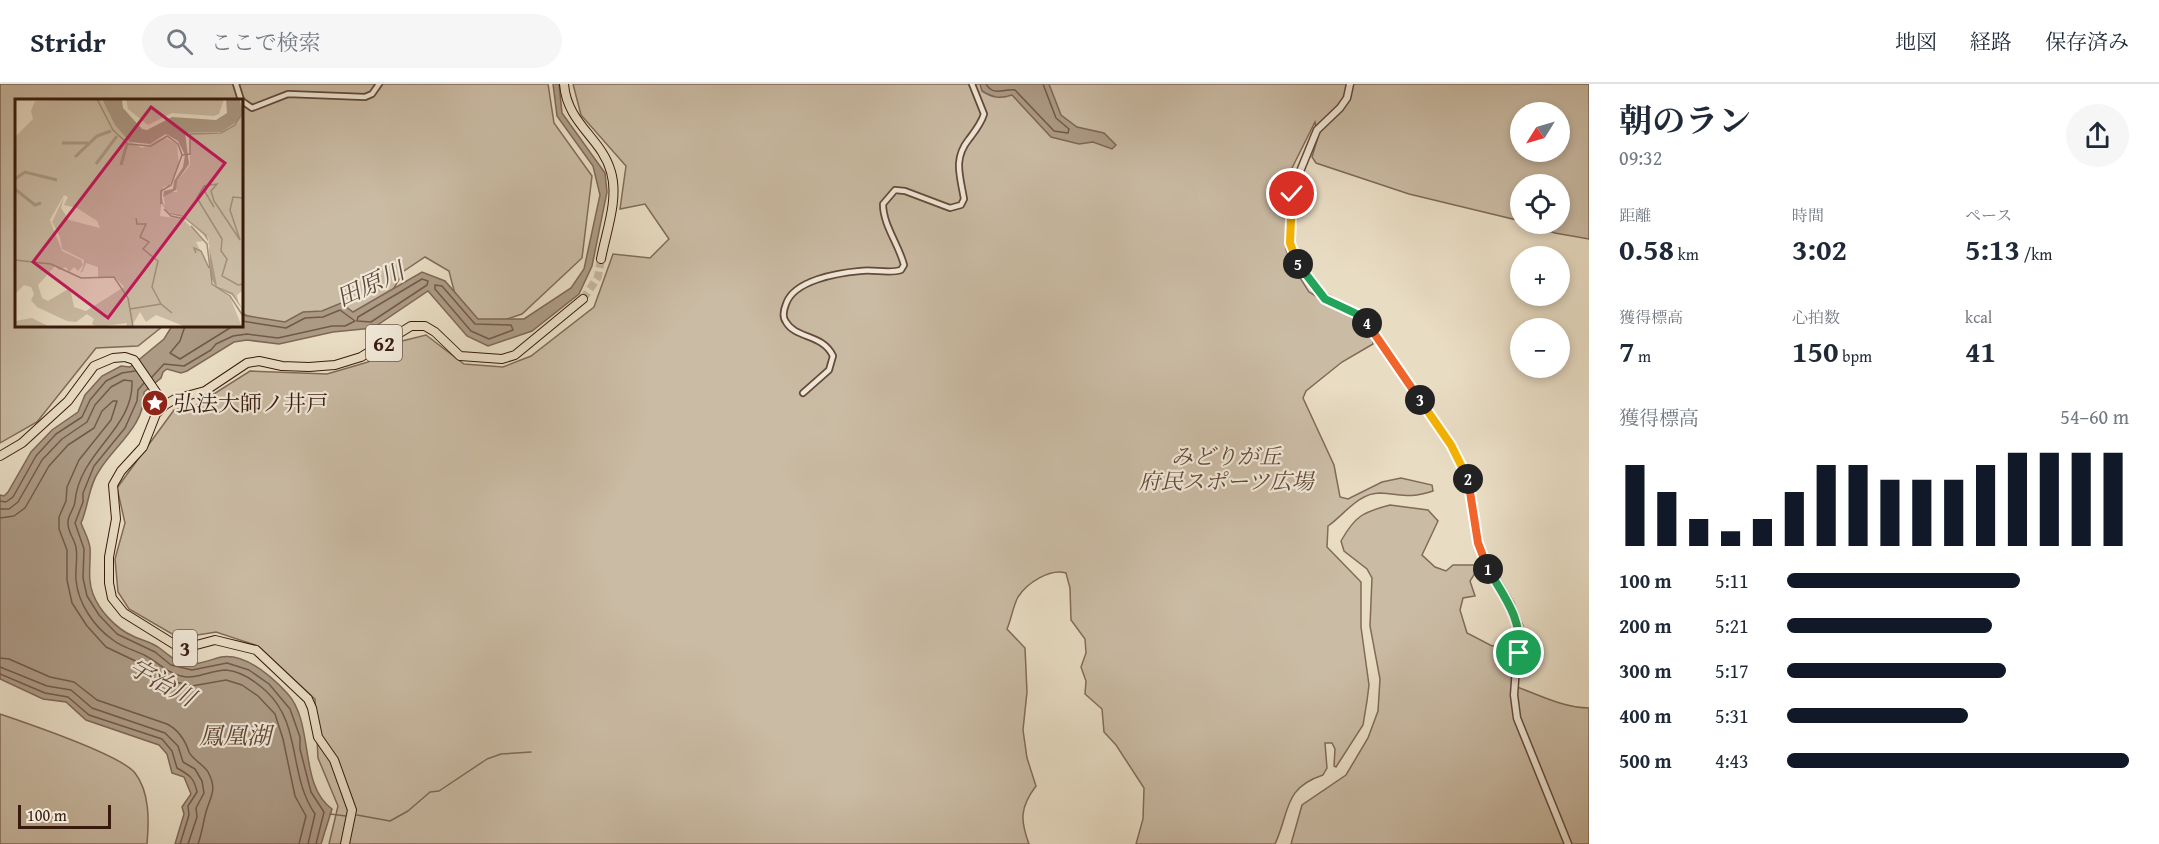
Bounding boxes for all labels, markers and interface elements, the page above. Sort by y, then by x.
search box [142,14,562,68]
text: Stridr [30,21,106,62]
icon: search [163,25,196,58]
text: ここで検索 [211,26,321,58]
text: 地図 [1895,26,1937,57]
text: 経路 [1970,26,2012,57]
text: 保存済み [2045,26,2129,57]
text: 朝のラン [1619,96,1751,144]
inset map [15,99,243,327]
north arrow [1510,102,1570,162]
map controls [1510,102,1570,378]
button: share [2066,104,2129,167]
text: 09:32 [1619,143,1662,172]
pin [1266,168,1317,219]
button: locate [1510,174,1570,234]
icon: check [1275,177,1308,210]
text: 距離 [1619,203,1651,227]
text: 時間 [1792,203,1824,227]
text: ペース [1965,203,2012,227]
text: 0.58 [1619,227,1674,271]
text: 3:02 [1792,227,1847,271]
text: 5:13 [1965,227,2020,271]
text: km [1674,242,1699,266]
text: /km [2020,242,2052,266]
button: + [1510,246,1570,306]
pin: 5 [1283,249,1313,279]
water label: 田原川 [330,252,413,315]
text: 5 [1294,252,1302,276]
text: 獲得標高 [1619,305,1683,329]
text: 心拍数 [1792,305,1840,329]
text: kcal [1965,305,1992,329]
pin: 4 [1352,308,1382,338]
text: 4 [1363,311,1371,335]
button: − [1510,318,1570,378]
road number: 62 [366,325,402,361]
text: 7 [1619,329,1635,373]
text: 150 [1792,329,1839,373]
text: 41 [1965,329,1996,373]
text: m [1635,344,1651,368]
text: bpm [1839,344,1872,368]
pin: 3 [1405,385,1435,415]
place label: 弘法大師ノ井戸 [174,387,328,419]
place icon: 弘法大師ノ井戸 [140,388,170,418]
text: 3 [1416,388,1424,412]
text: 54–60 m [2060,402,2129,431]
text: 獲得標高 [1619,403,1699,432]
park label: みどりが丘 府民スポーツ広場 [1138,440,1316,497]
pin: 2 [1453,464,1483,494]
text: 2 [1464,467,1472,491]
pin: 1 [1473,554,1503,584]
text: 1 [1484,557,1492,581]
text: 100 m [1619,566,1672,595]
text: 5:11 [1715,566,1749,595]
text: 200 m [1619,611,1672,640]
text: 5:21 [1715,611,1749,640]
pin [1493,627,1544,678]
road number: 3 [173,630,197,666]
icon: arrive [1502,636,1535,669]
water label: 宇治川 [122,649,205,716]
text: 300 m [1619,656,1672,685]
text: 5:17 [1715,656,1749,685]
text: 400 m [1619,701,1672,730]
text: 5:31 [1715,701,1749,730]
water label: 鳳凰湖 [199,718,275,753]
text: 500 m [1619,746,1672,775]
text: 4:43 [1715,746,1749,775]
scale bar [18,802,111,830]
text: 100 m [27,803,67,827]

